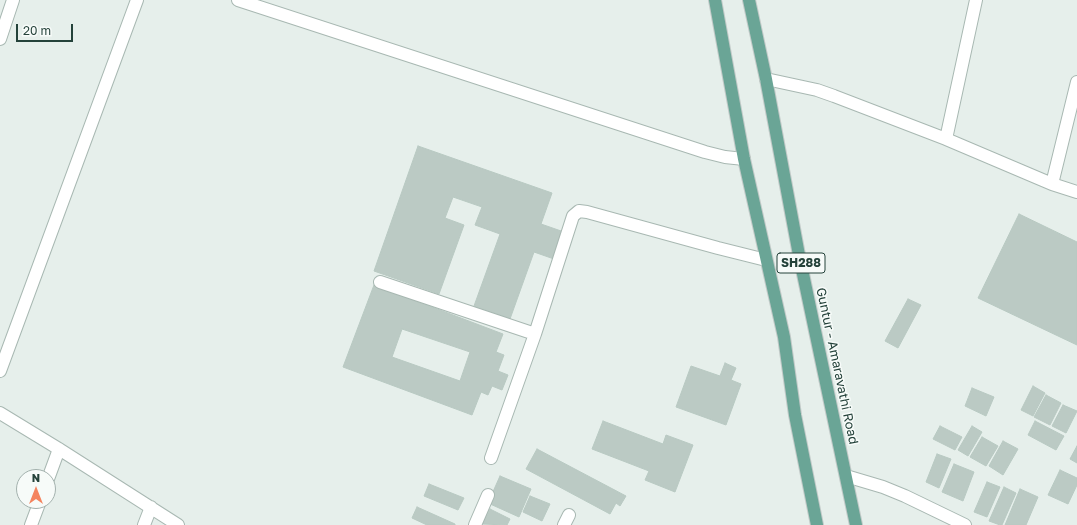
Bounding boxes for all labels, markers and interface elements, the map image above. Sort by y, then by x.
scale bar [18,16,75,42]
text: 20 m [23,23,51,38]
road number: SH288 [777,253,825,273]
street label: Guntur - Amaravathi Road [813,286,861,446]
north arrow [16,469,56,509]
text: N [32,471,40,484]

